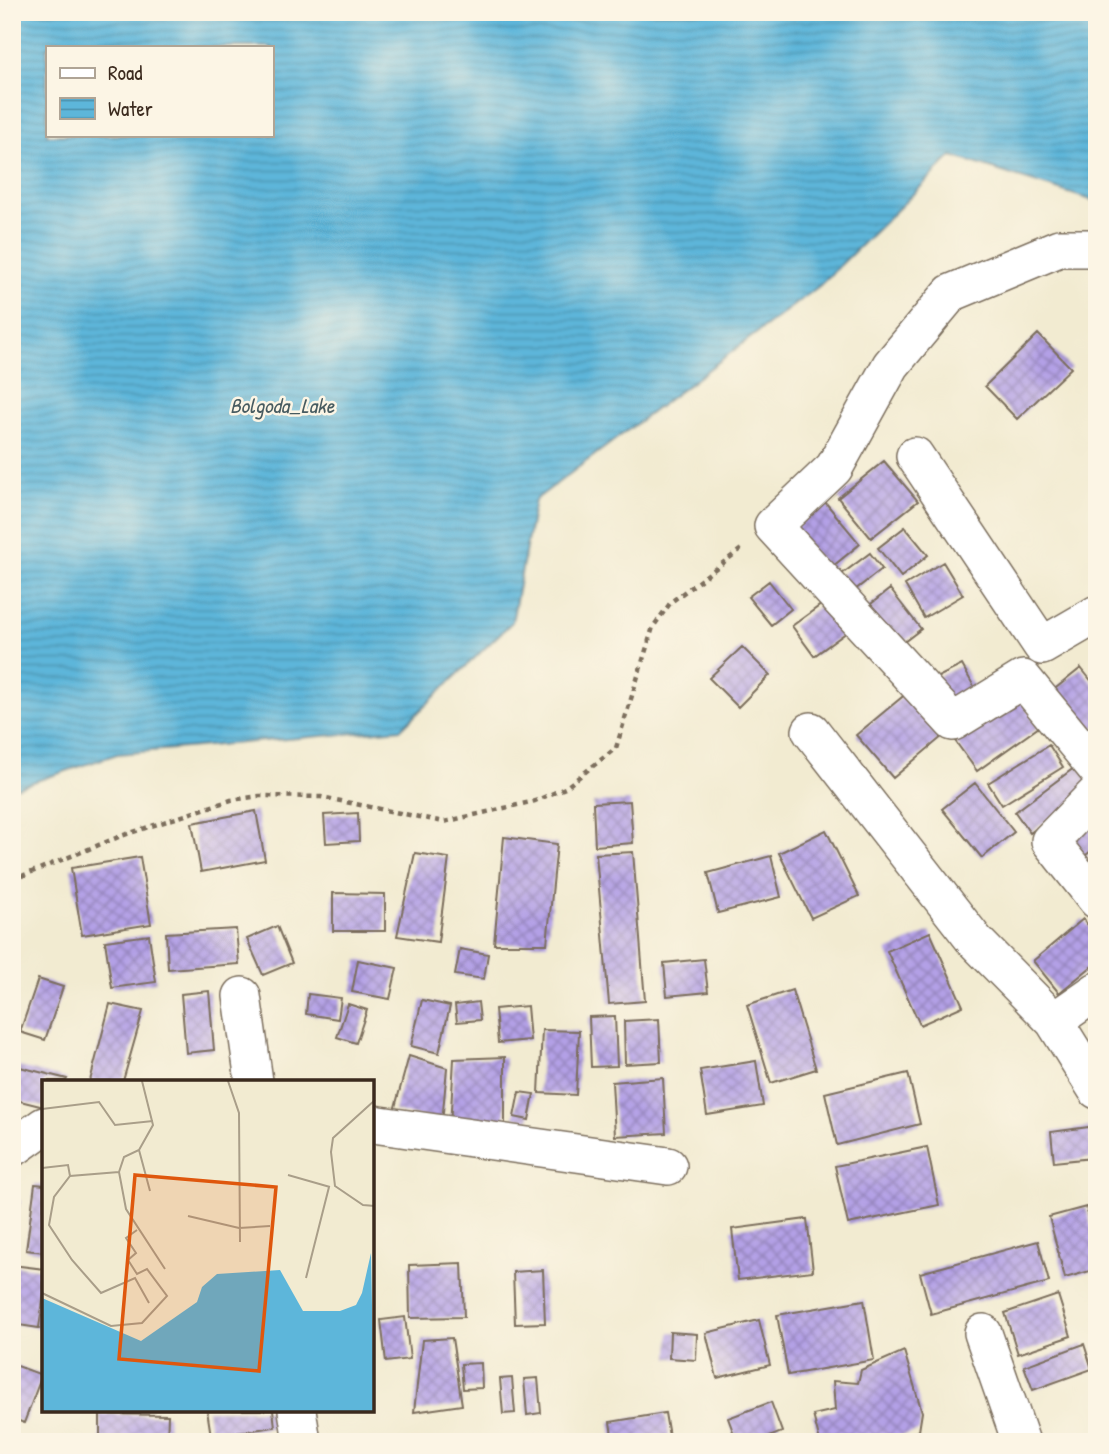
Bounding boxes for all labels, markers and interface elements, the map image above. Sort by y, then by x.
legend [46,46,273,136]
text: Road [108,58,142,87]
text: Water [108,94,153,123]
water label: Bolgoda_Lake [230,391,336,420]
inset map [42,1080,374,1412]

